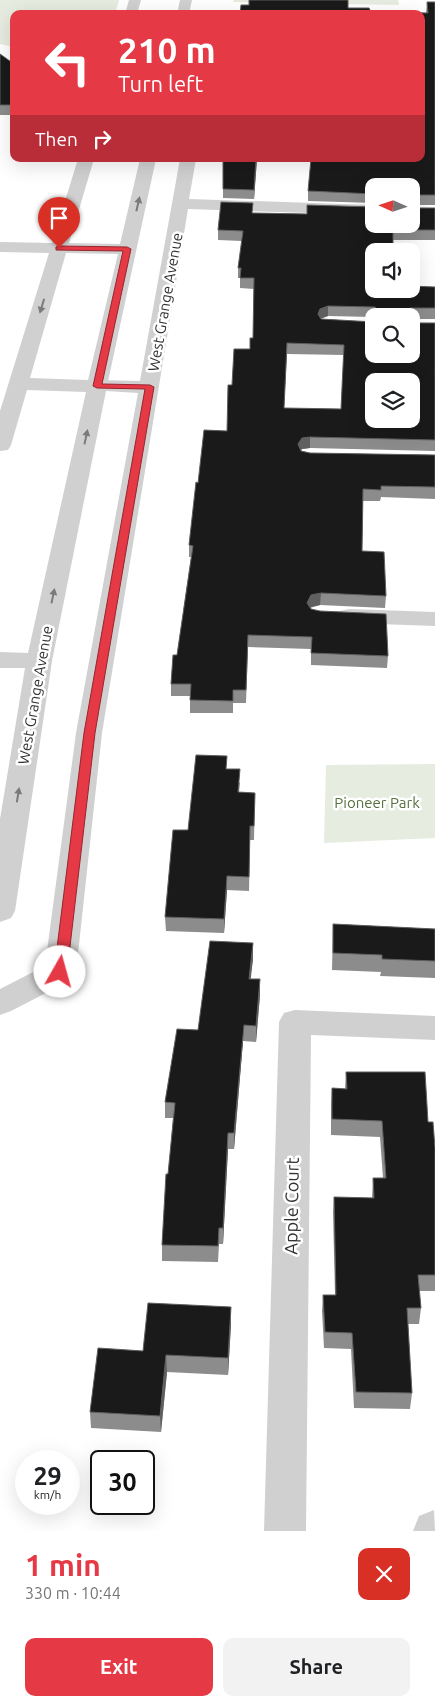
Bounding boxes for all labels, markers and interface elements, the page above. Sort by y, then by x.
icon: left [35,30,100,95]
text: 210 m [118,30,216,70]
text: Turn left [118,71,203,96]
icon: right [88,125,116,153]
text: Then [35,128,78,150]
north arrow [365,178,420,232]
map controls [365,178,420,428]
one-way arrow [134,196,142,212]
pin [38,197,80,248]
icon: arrive [45,204,73,232]
street label: West Grange Avenue [144,231,186,373]
button: sound [365,243,420,298]
one-way arrow [38,299,46,314]
button: search [365,308,420,363]
button: layers [365,373,420,428]
one-way arrow [82,430,90,445]
one-way arrow [49,589,57,604]
street label: West Grange Avenue [14,624,56,766]
one-way arrow [14,787,22,803]
park label: Pioneer Park [334,794,420,811]
position arrow [33,945,85,997]
street label: Apple Court [280,1157,302,1255]
speed limit sign: 30 [90,1450,155,1515]
text: 29 [33,1462,62,1490]
text: km/h [34,1488,61,1501]
text: 1 min [25,1548,101,1582]
button: close [358,1548,410,1600]
text: 330 m · 10:44 [25,1584,121,1602]
button: Exit [25,1638,213,1696]
button: Share [223,1638,410,1696]

